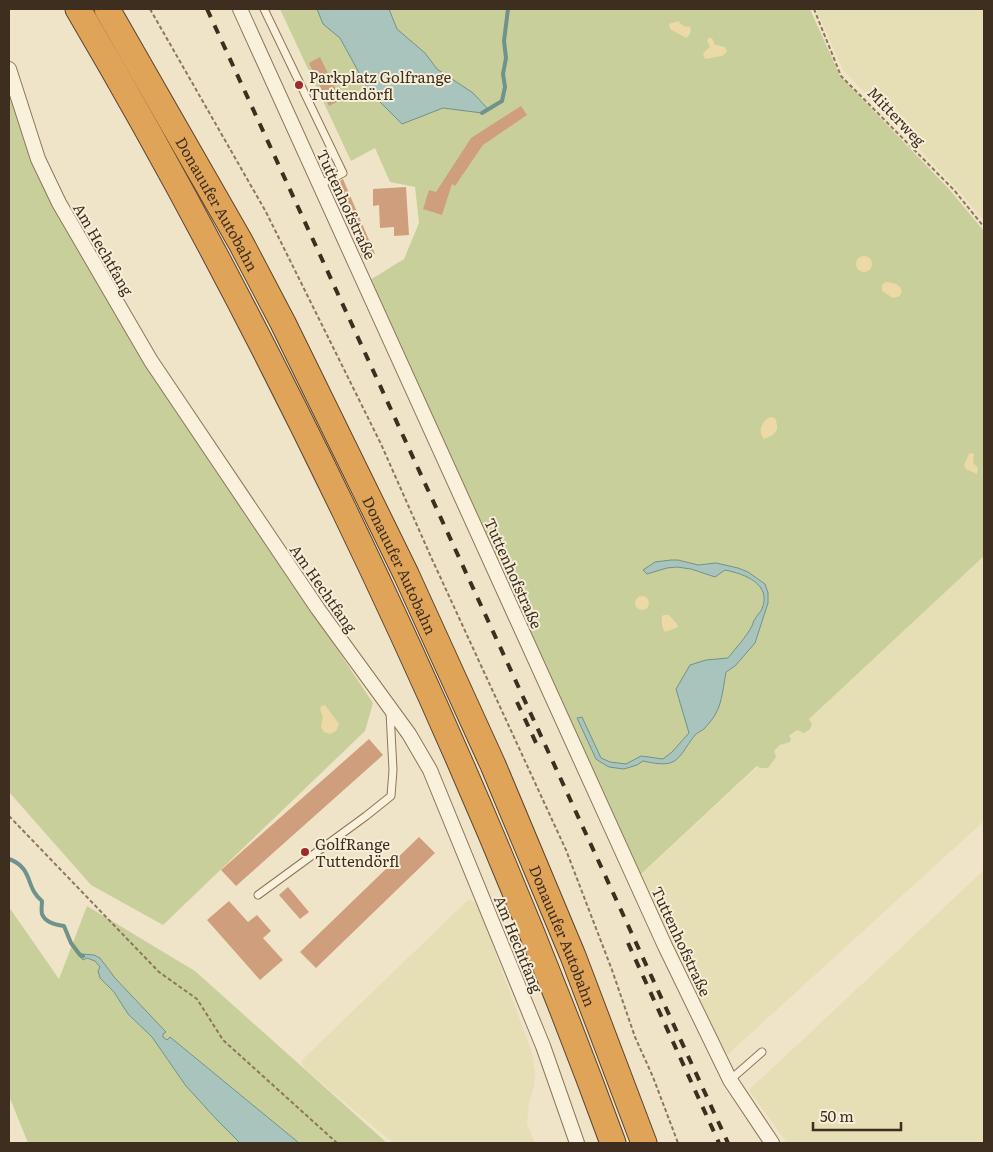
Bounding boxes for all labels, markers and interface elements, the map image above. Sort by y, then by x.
place label: Parkplatz Golfrange Tuttendörfl [309,65,452,105]
marker: Parkplatz Golfrange Tuttendörfl [293,79,305,91]
street label: Mitterweg [863,81,932,151]
street label: Donauufer Autobahn [171,132,265,275]
street label: Tuttenhofstraße [311,145,383,263]
street label: Am Hechtfang [68,199,140,300]
street label: Donauufer Autobahn [358,492,443,638]
street label: Tuttenhofstraße [479,514,549,632]
street label: Am Hechtfang [285,539,363,637]
place label: GolfRange Tuttendörfl [315,832,399,872]
marker: GolfRange Tuttendörfl [299,846,311,858]
street label: Donauufer Autobahn [525,861,603,1010]
street label: Tuttenhofstraße [646,882,718,1000]
street label: Am Hechtfang [489,892,549,997]
scale bar [813,1100,900,1132]
text: 50 m [820,1104,854,1127]

